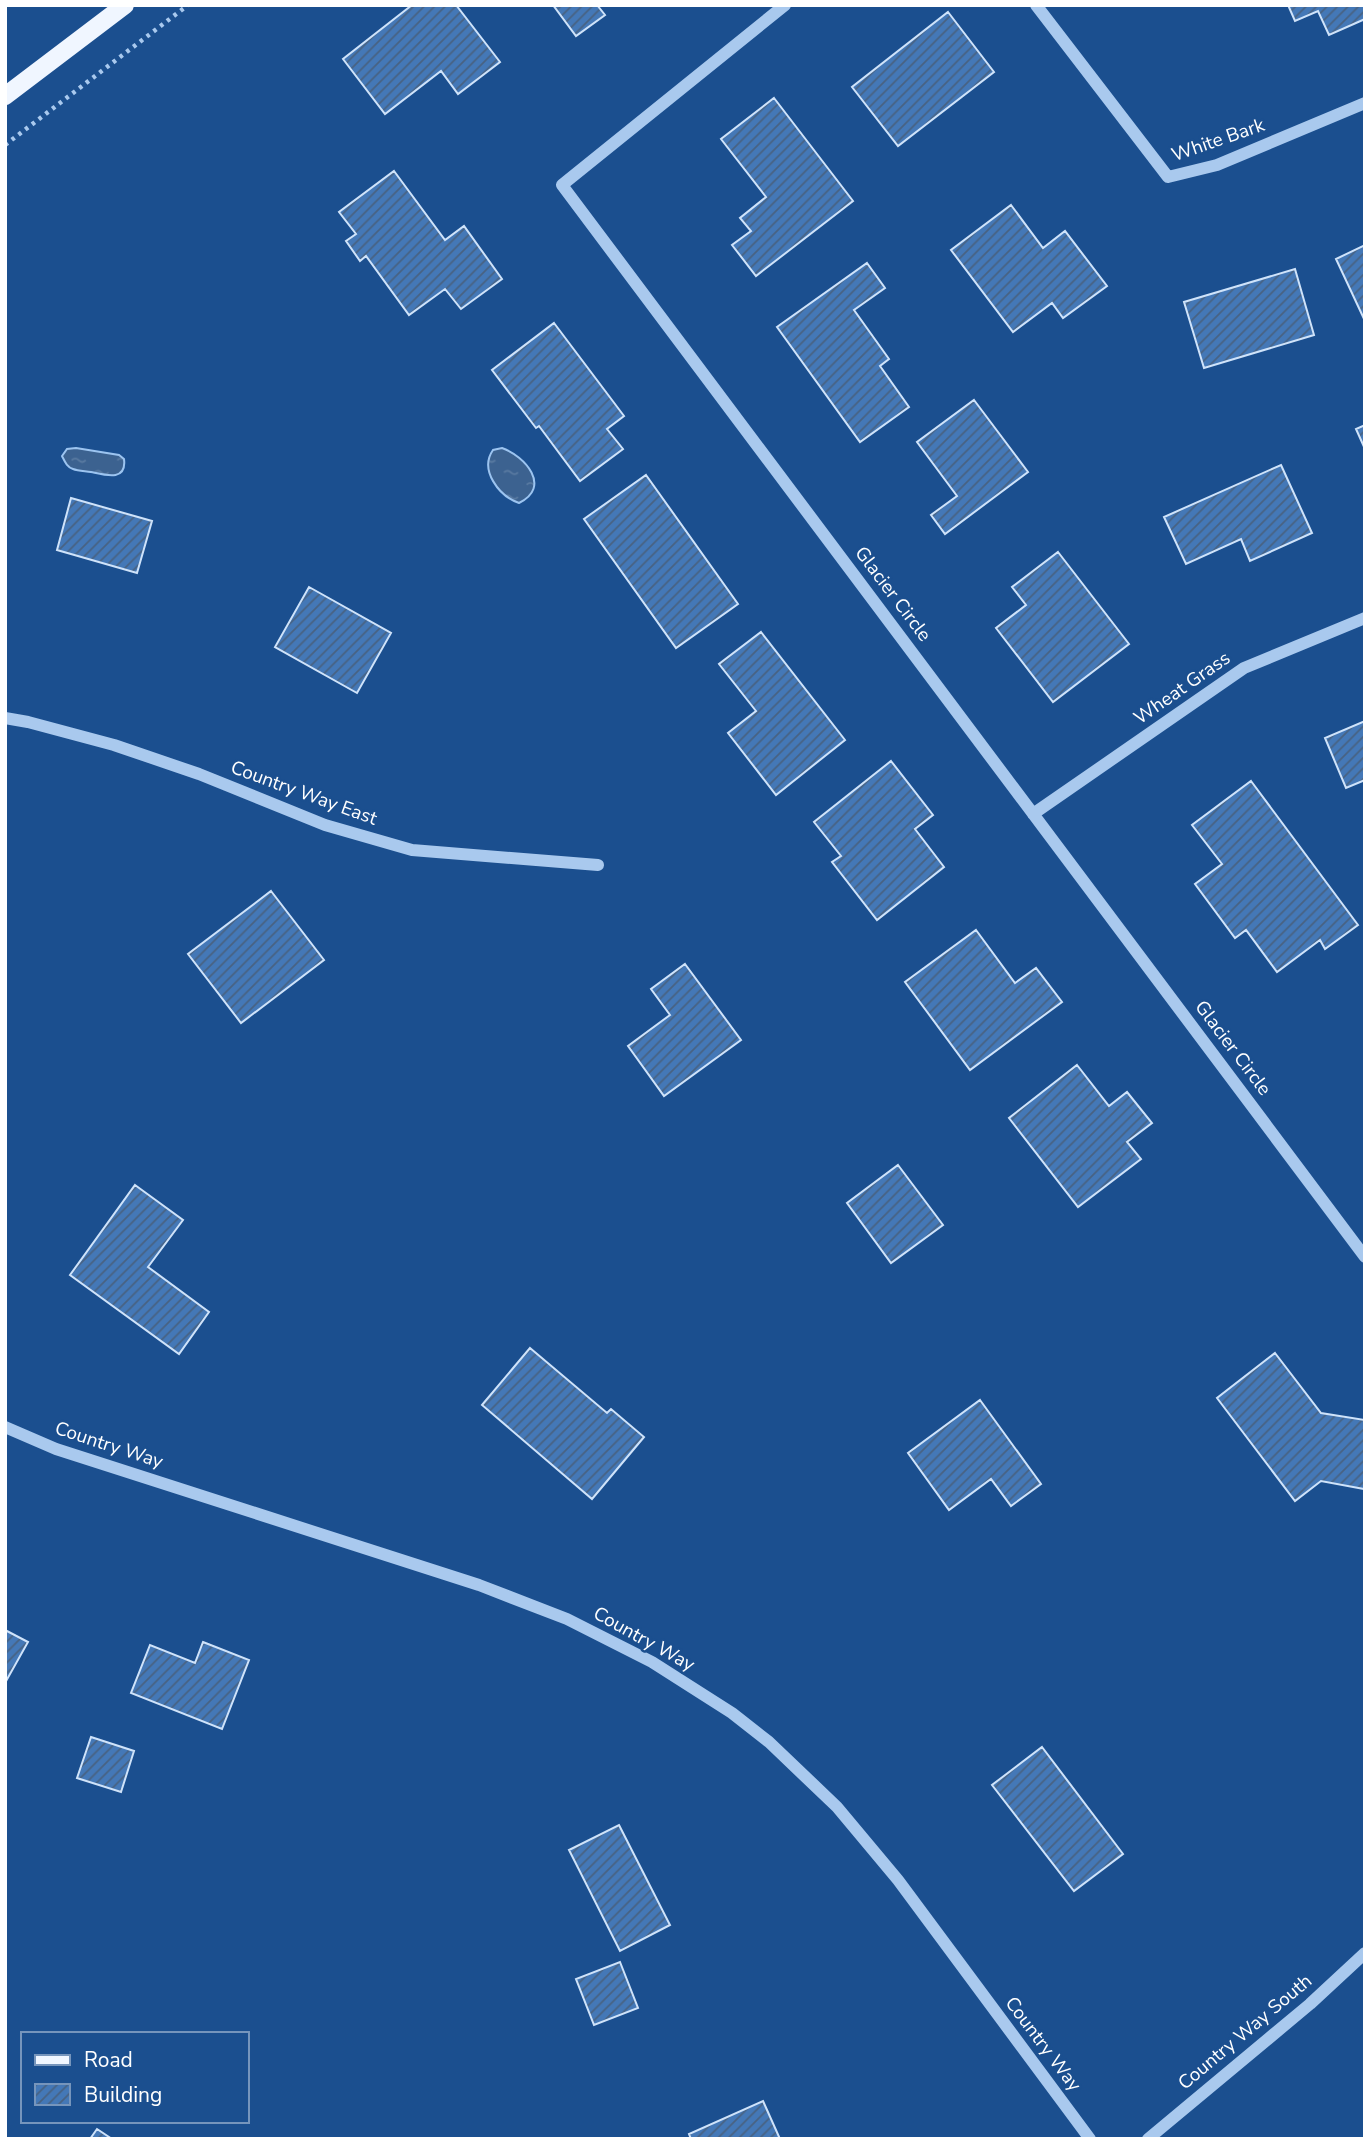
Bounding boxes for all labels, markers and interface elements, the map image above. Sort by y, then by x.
street label: White Bark [1168,112,1269,168]
street label: Glacier Circle [849,541,937,647]
street label: Wheat Grass [1129,645,1235,731]
street label: Country Way East [227,754,381,832]
street label: Glacier Circle [1189,995,1277,1101]
street label: Country Way [52,1415,167,1475]
street label: Country Way [589,1600,700,1678]
street label: Country Way South [1172,1968,1318,2096]
street label: Country Way [999,1991,1087,2097]
legend [21,2032,248,2123]
text: Road [84,2046,133,2074]
text: Building [84,2081,162,2109]

